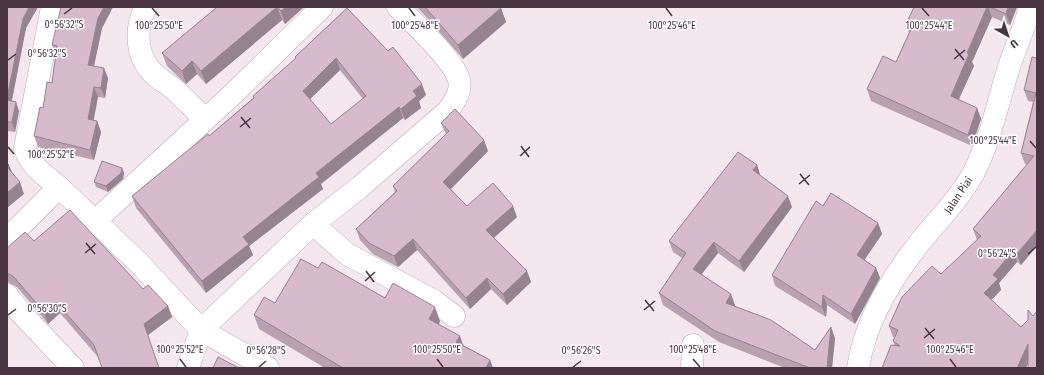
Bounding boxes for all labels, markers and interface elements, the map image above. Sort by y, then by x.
north arrow [988,16,1028,56]
text: 0°56'32"S [45,19,83,31]
text: 100°25'50"E [135,20,183,32]
text: 100°25'48"E [391,20,439,32]
text: 100°25'46"E [648,20,696,32]
text: 100°25'44"E [906,20,953,32]
text: U [1007,36,1021,50]
text: 0°56'32"S [28,48,66,60]
text: 100°25'44"E [970,135,1017,147]
text: 100°25'52"E [27,149,75,161]
street label: Jalan Piai [941,174,976,216]
text: 0°56'24"S [978,248,1016,260]
text: 0°56'30"S [27,303,67,315]
text: 100°25'52"E [156,344,204,356]
text: 100°25'50"E [413,344,461,356]
text: 100°25'48"E [669,344,717,356]
text: 100°25'46"E [926,344,974,356]
text: 0°56'28"S [246,345,286,357]
text: 0°56'26"S [561,345,601,357]

